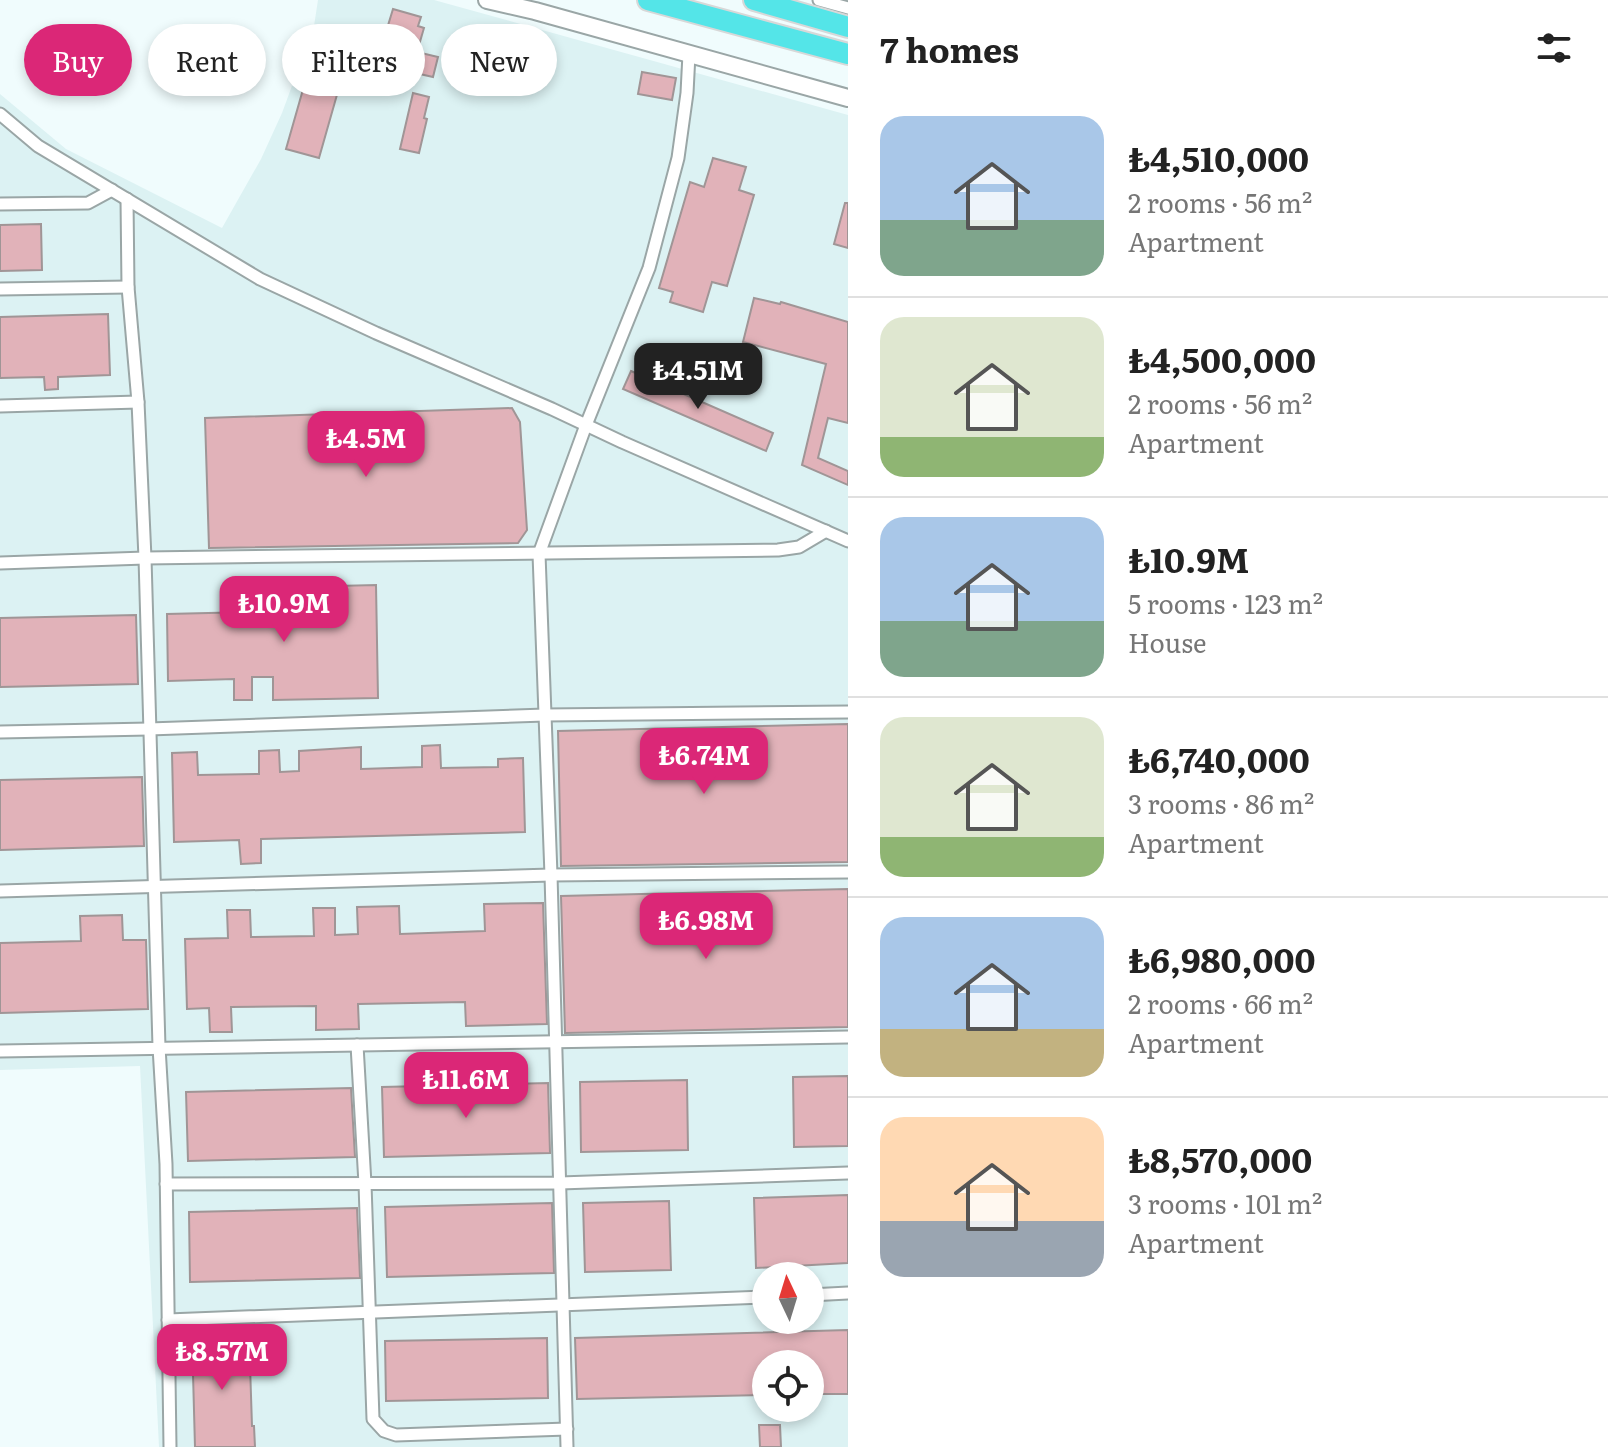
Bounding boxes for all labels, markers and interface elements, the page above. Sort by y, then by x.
text: 7 homes [880,23,1019,73]
chip: Buy [24,24,132,96]
chip: Rent [148,24,266,96]
chip: Filters [282,24,425,96]
chip: New [441,24,557,96]
icon: filters [1532,26,1576,70]
text: ₺4,510,000 [1128,132,1309,182]
icon: home [944,148,1040,244]
text: 2 rooms · 56 m² [1128,182,1312,221]
text: Apartment [1128,221,1264,260]
text: ₺4,500,000 [1128,333,1316,383]
pin: ₺4.51M [633,343,763,411]
text: ₺4.51M [652,349,744,388]
icon: home [944,349,1040,445]
text: 2 rooms · 56 m² [1128,383,1312,422]
pin: ₺4.5M [310,411,422,479]
text: ₺4.5M [326,417,406,456]
text: Apartment [1128,422,1264,461]
text: ₺10.9M [1128,533,1249,583]
icon: home [944,549,1040,645]
pin: ₺10.9M [219,576,349,644]
text: ₺10.9M [238,582,330,621]
text: 5 rooms · 123 m² [1128,583,1323,622]
text: House [1128,622,1206,661]
pin: ₺6.74M [639,728,769,796]
text: ₺6,740,000 [1128,733,1310,783]
text: ₺6.74M [658,734,750,773]
icon: home [944,749,1040,845]
text: 3 rooms · 86 m² [1128,783,1314,822]
text: Apartment [1128,822,1264,861]
pin: ₺6.98M [641,893,771,961]
text: ₺6.98M [658,899,754,938]
text: ₺6,980,000 [1128,933,1315,983]
icon: home [944,949,1040,1045]
text: 2 rooms · 66 m² [1128,983,1313,1022]
text: Apartment [1128,1022,1264,1061]
pin: ₺11.6M [401,1052,531,1120]
text: ₺11.6M [422,1058,510,1097]
text: ₺8,570,000 [1128,1133,1312,1183]
icon: home [944,1149,1040,1245]
text: 3 rooms · 101 m² [1128,1183,1322,1222]
text: Apartment [1128,1222,1264,1261]
north arrow [752,1262,824,1334]
map controls [752,1262,824,1422]
pin: ₺8.57M [157,1324,287,1392]
text: ₺8.57M [175,1330,269,1369]
button: locate [752,1350,824,1422]

